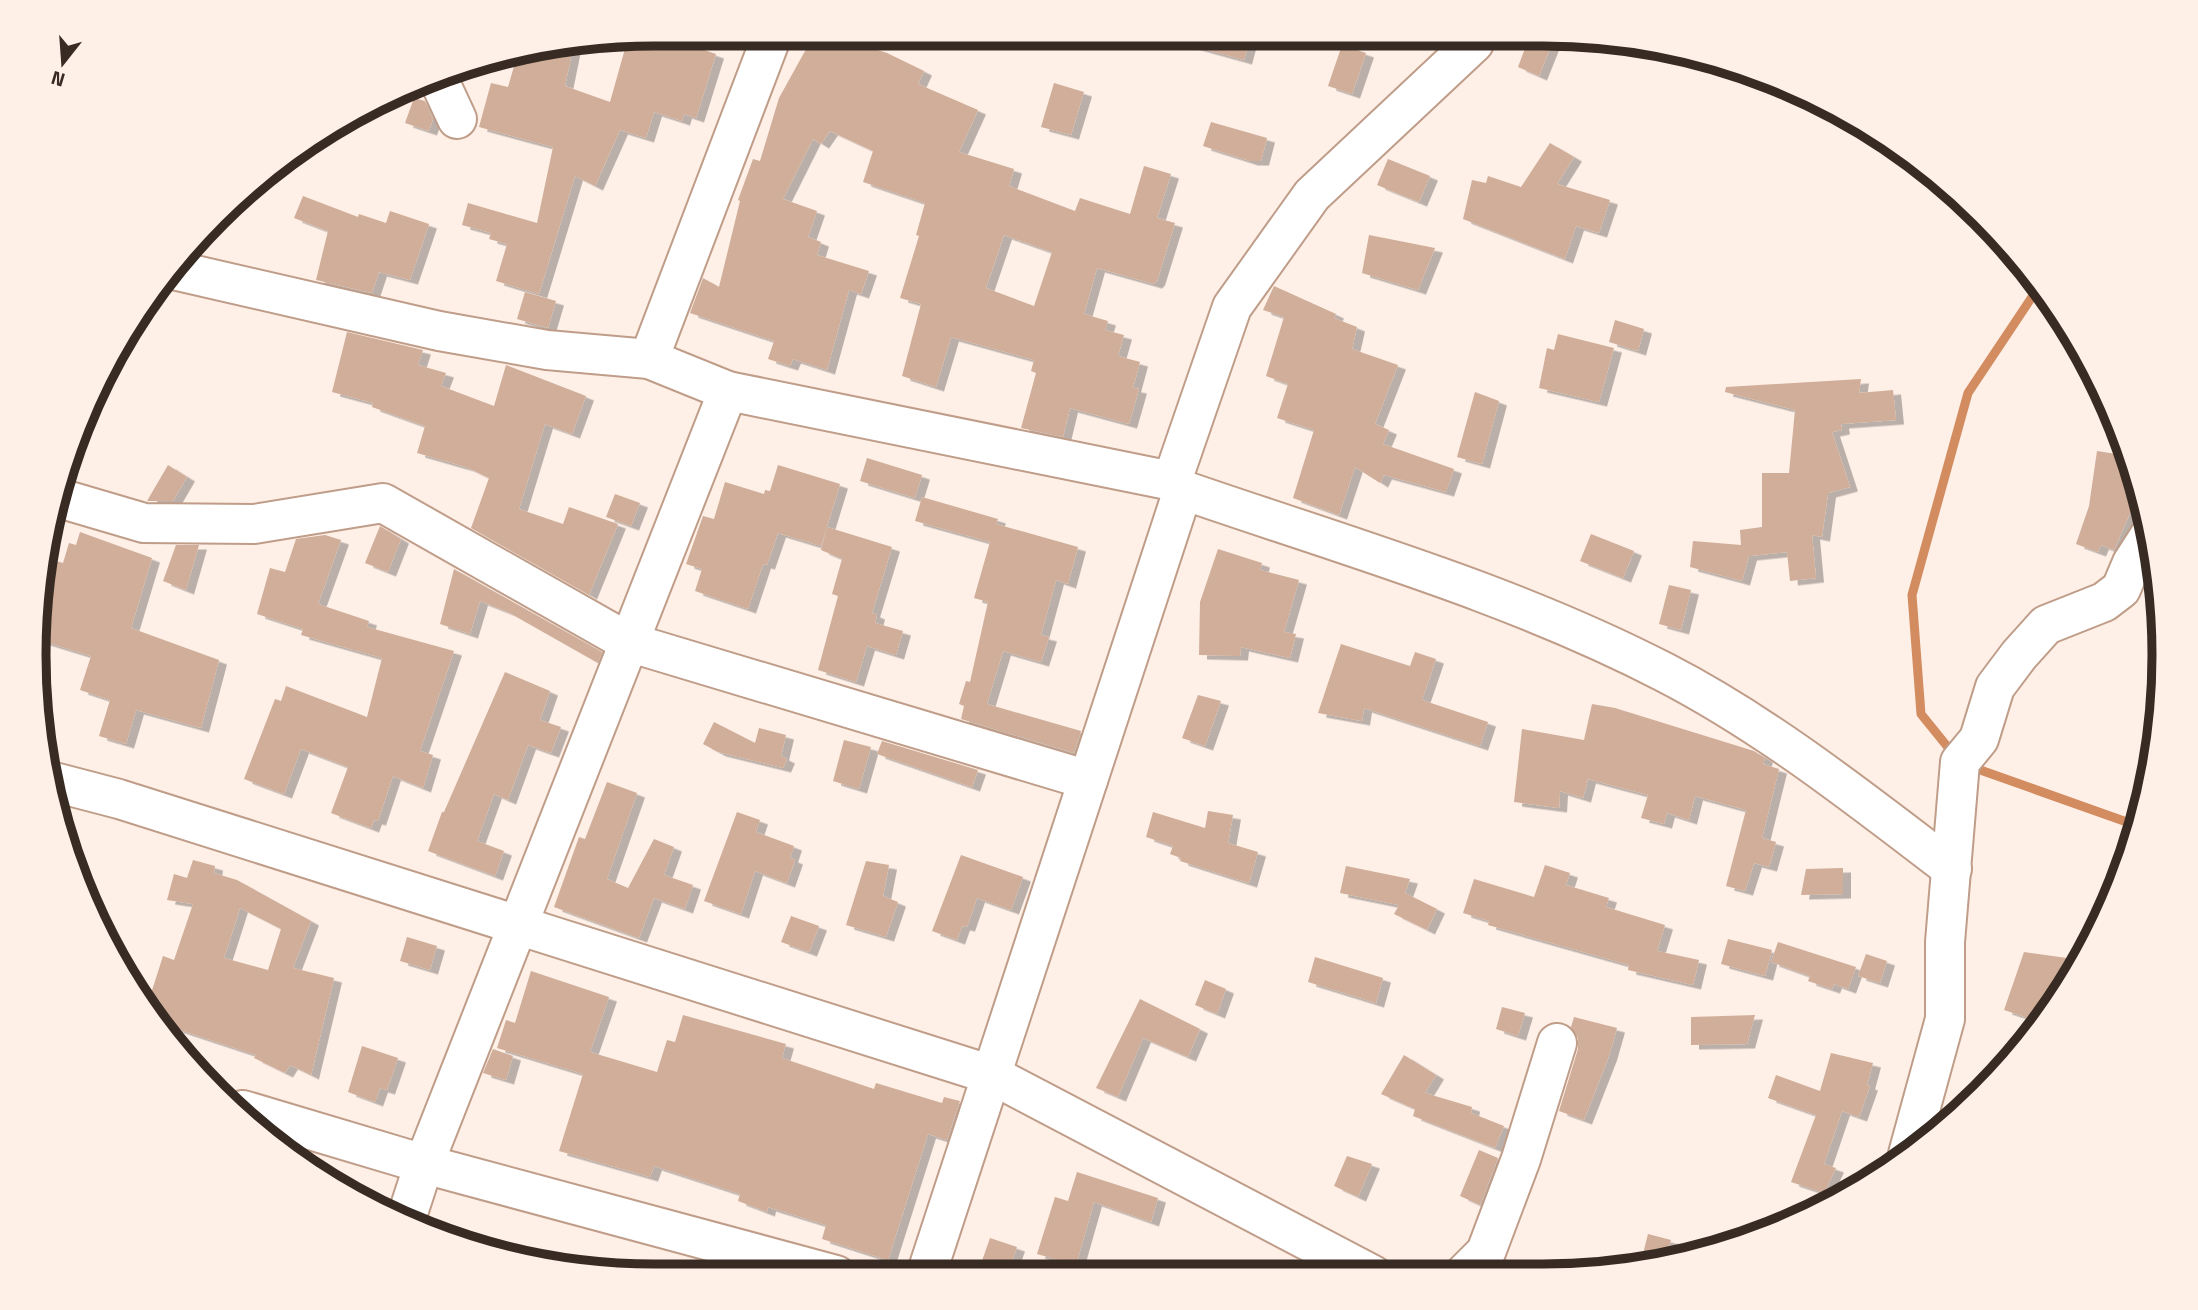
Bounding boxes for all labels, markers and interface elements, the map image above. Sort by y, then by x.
north arrow [28,28,98,98]
text: N [47,64,68,96]

